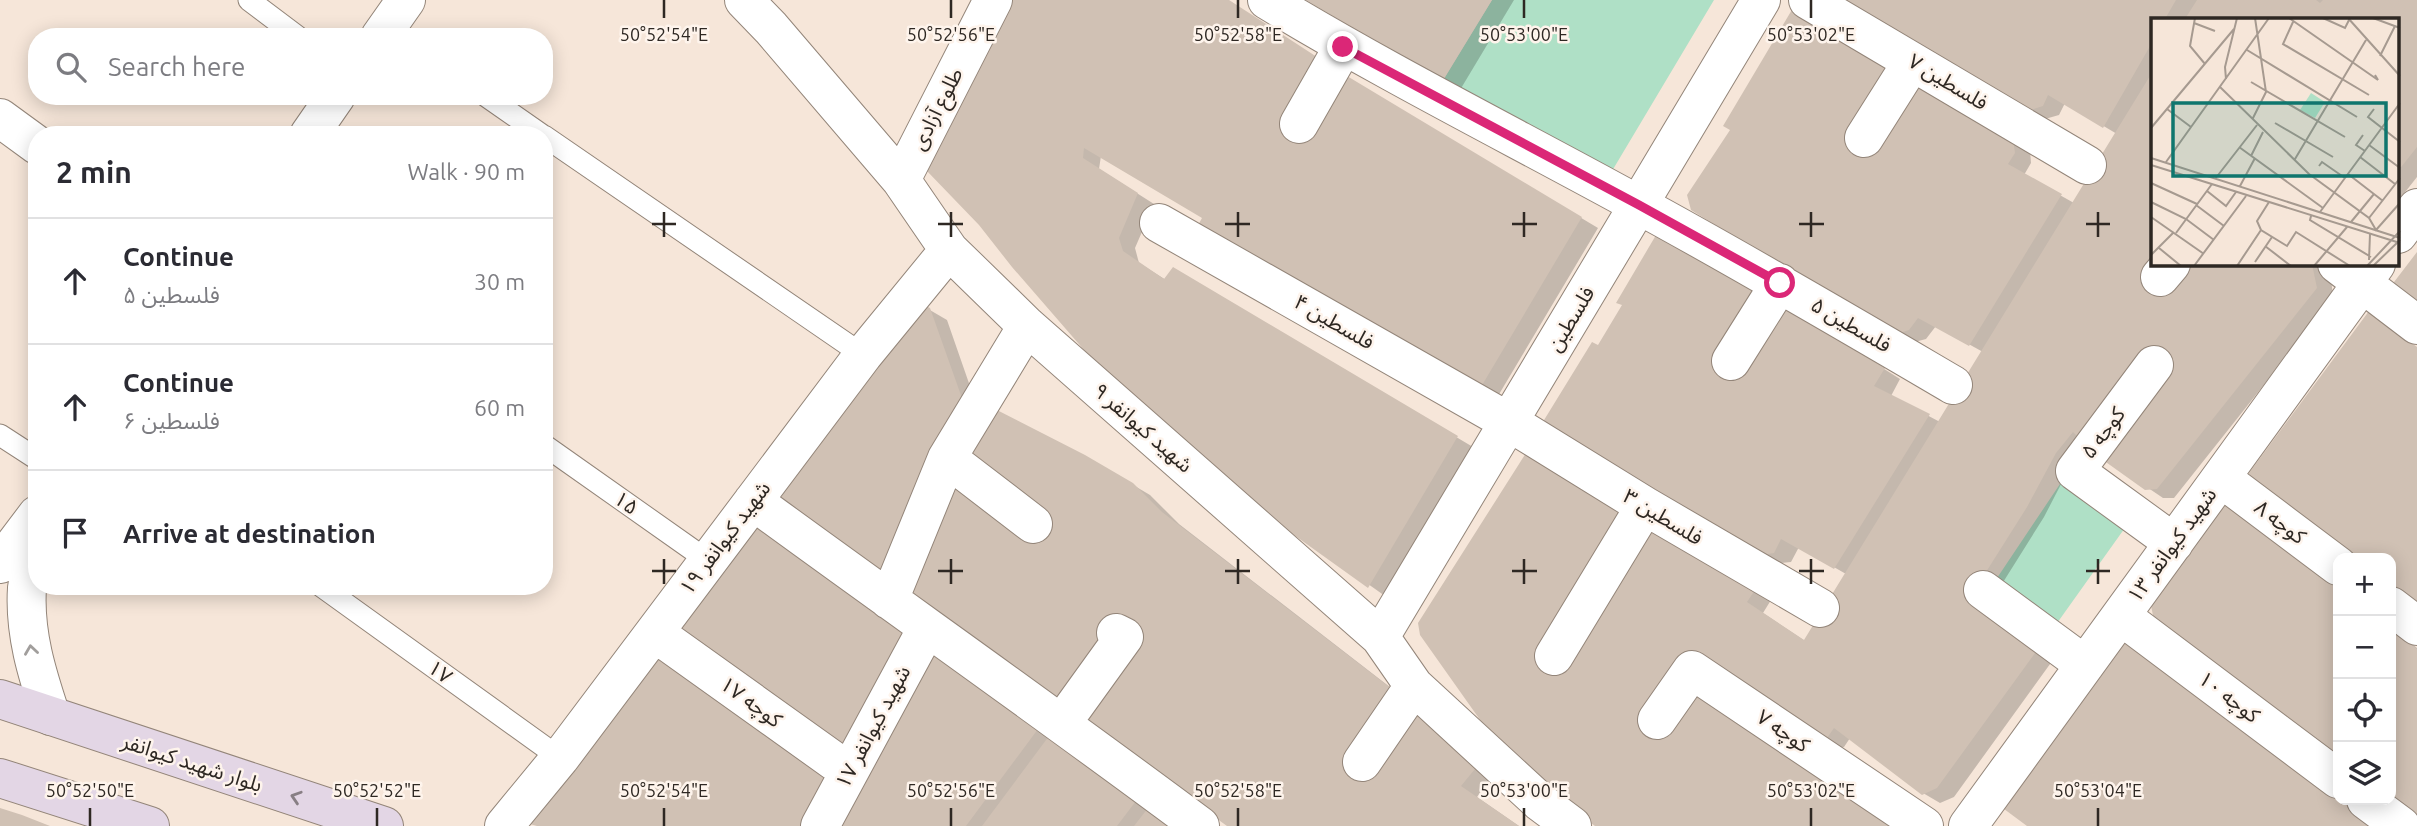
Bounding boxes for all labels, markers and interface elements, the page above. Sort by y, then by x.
inset map [2151,18,2400,266]
text: 50°52'54"E [620,24,708,44]
text: 50°52'56"E [907,24,995,44]
text: 50°52'58"E [1194,24,1282,44]
text: 50°53'00"E [1480,24,1568,44]
text: 50°53'02"E [1767,24,1855,44]
search box [28,28,553,105]
route end [1327,31,1358,62]
icon: search [52,48,90,86]
street label: فلسطین ۷ [1904,48,1993,115]
text: Search here [108,52,245,81]
street label: طلوع آزادی [905,63,971,155]
text: 2 min [56,155,132,189]
text: Walk · 90 m [407,159,525,184]
text: Continue [123,242,234,271]
icon: ahead [56,262,94,300]
route start [1764,267,1795,298]
text: 30 m [474,269,525,294]
text: فلسطین ۵ [123,282,220,307]
street label: فلسطین [1541,282,1600,356]
street label: فلسطین ۴ [1290,289,1379,355]
street label: فلسطین ۵ [1807,292,1896,358]
text: Continue [123,368,234,397]
street label: شهید کیوانفر ۹ [1089,378,1198,478]
icon: ahead [56,388,94,426]
text: 60 m [474,395,525,420]
street label: کوچه ۵ [2075,402,2131,464]
text: فلسطین ۶ [123,408,220,433]
street label: شهید کیوانفر ۱۹ [674,476,775,599]
street label: فلسطین ۳ [1619,483,1708,550]
street label: شهید کیوانفر ۱۳ [2122,483,2222,607]
street label: ۱۵ [610,485,643,519]
street label: کوچه ۸ [2249,494,2311,550]
icon: arrive [56,514,94,552]
text: Arrive at destination [123,519,376,548]
map controls [2333,553,2396,805]
button: + [2333,553,2396,616]
button: − [2333,616,2396,679]
one-way arrow [24,645,39,656]
street label: ۱۷ [424,654,457,688]
street label: شهید کیوانفر ۱۷ [830,661,915,792]
street label: کوچه ۱۰ [2193,666,2265,729]
street label: کوچه ۱۷ [715,671,787,733]
button: locate [2333,679,2396,742]
street label: کوچه ۷ [1752,704,1815,758]
street label: بلوار شهید کیوانفر [118,728,265,797]
button: layers [2333,742,2396,805]
text: 50°52'50"E [46,780,134,800]
text: 50°52'52"E [333,780,421,800]
text: 50°52'54"E [620,780,708,800]
text: 50°52'56"E [907,780,995,800]
text: 50°52'58"E [1194,780,1282,800]
text: 50°53'00"E [1480,780,1568,800]
text: 50°53'02"E [1767,780,1855,800]
text: 50°53'04"E [2054,780,2142,800]
one-way arrow [291,791,303,805]

